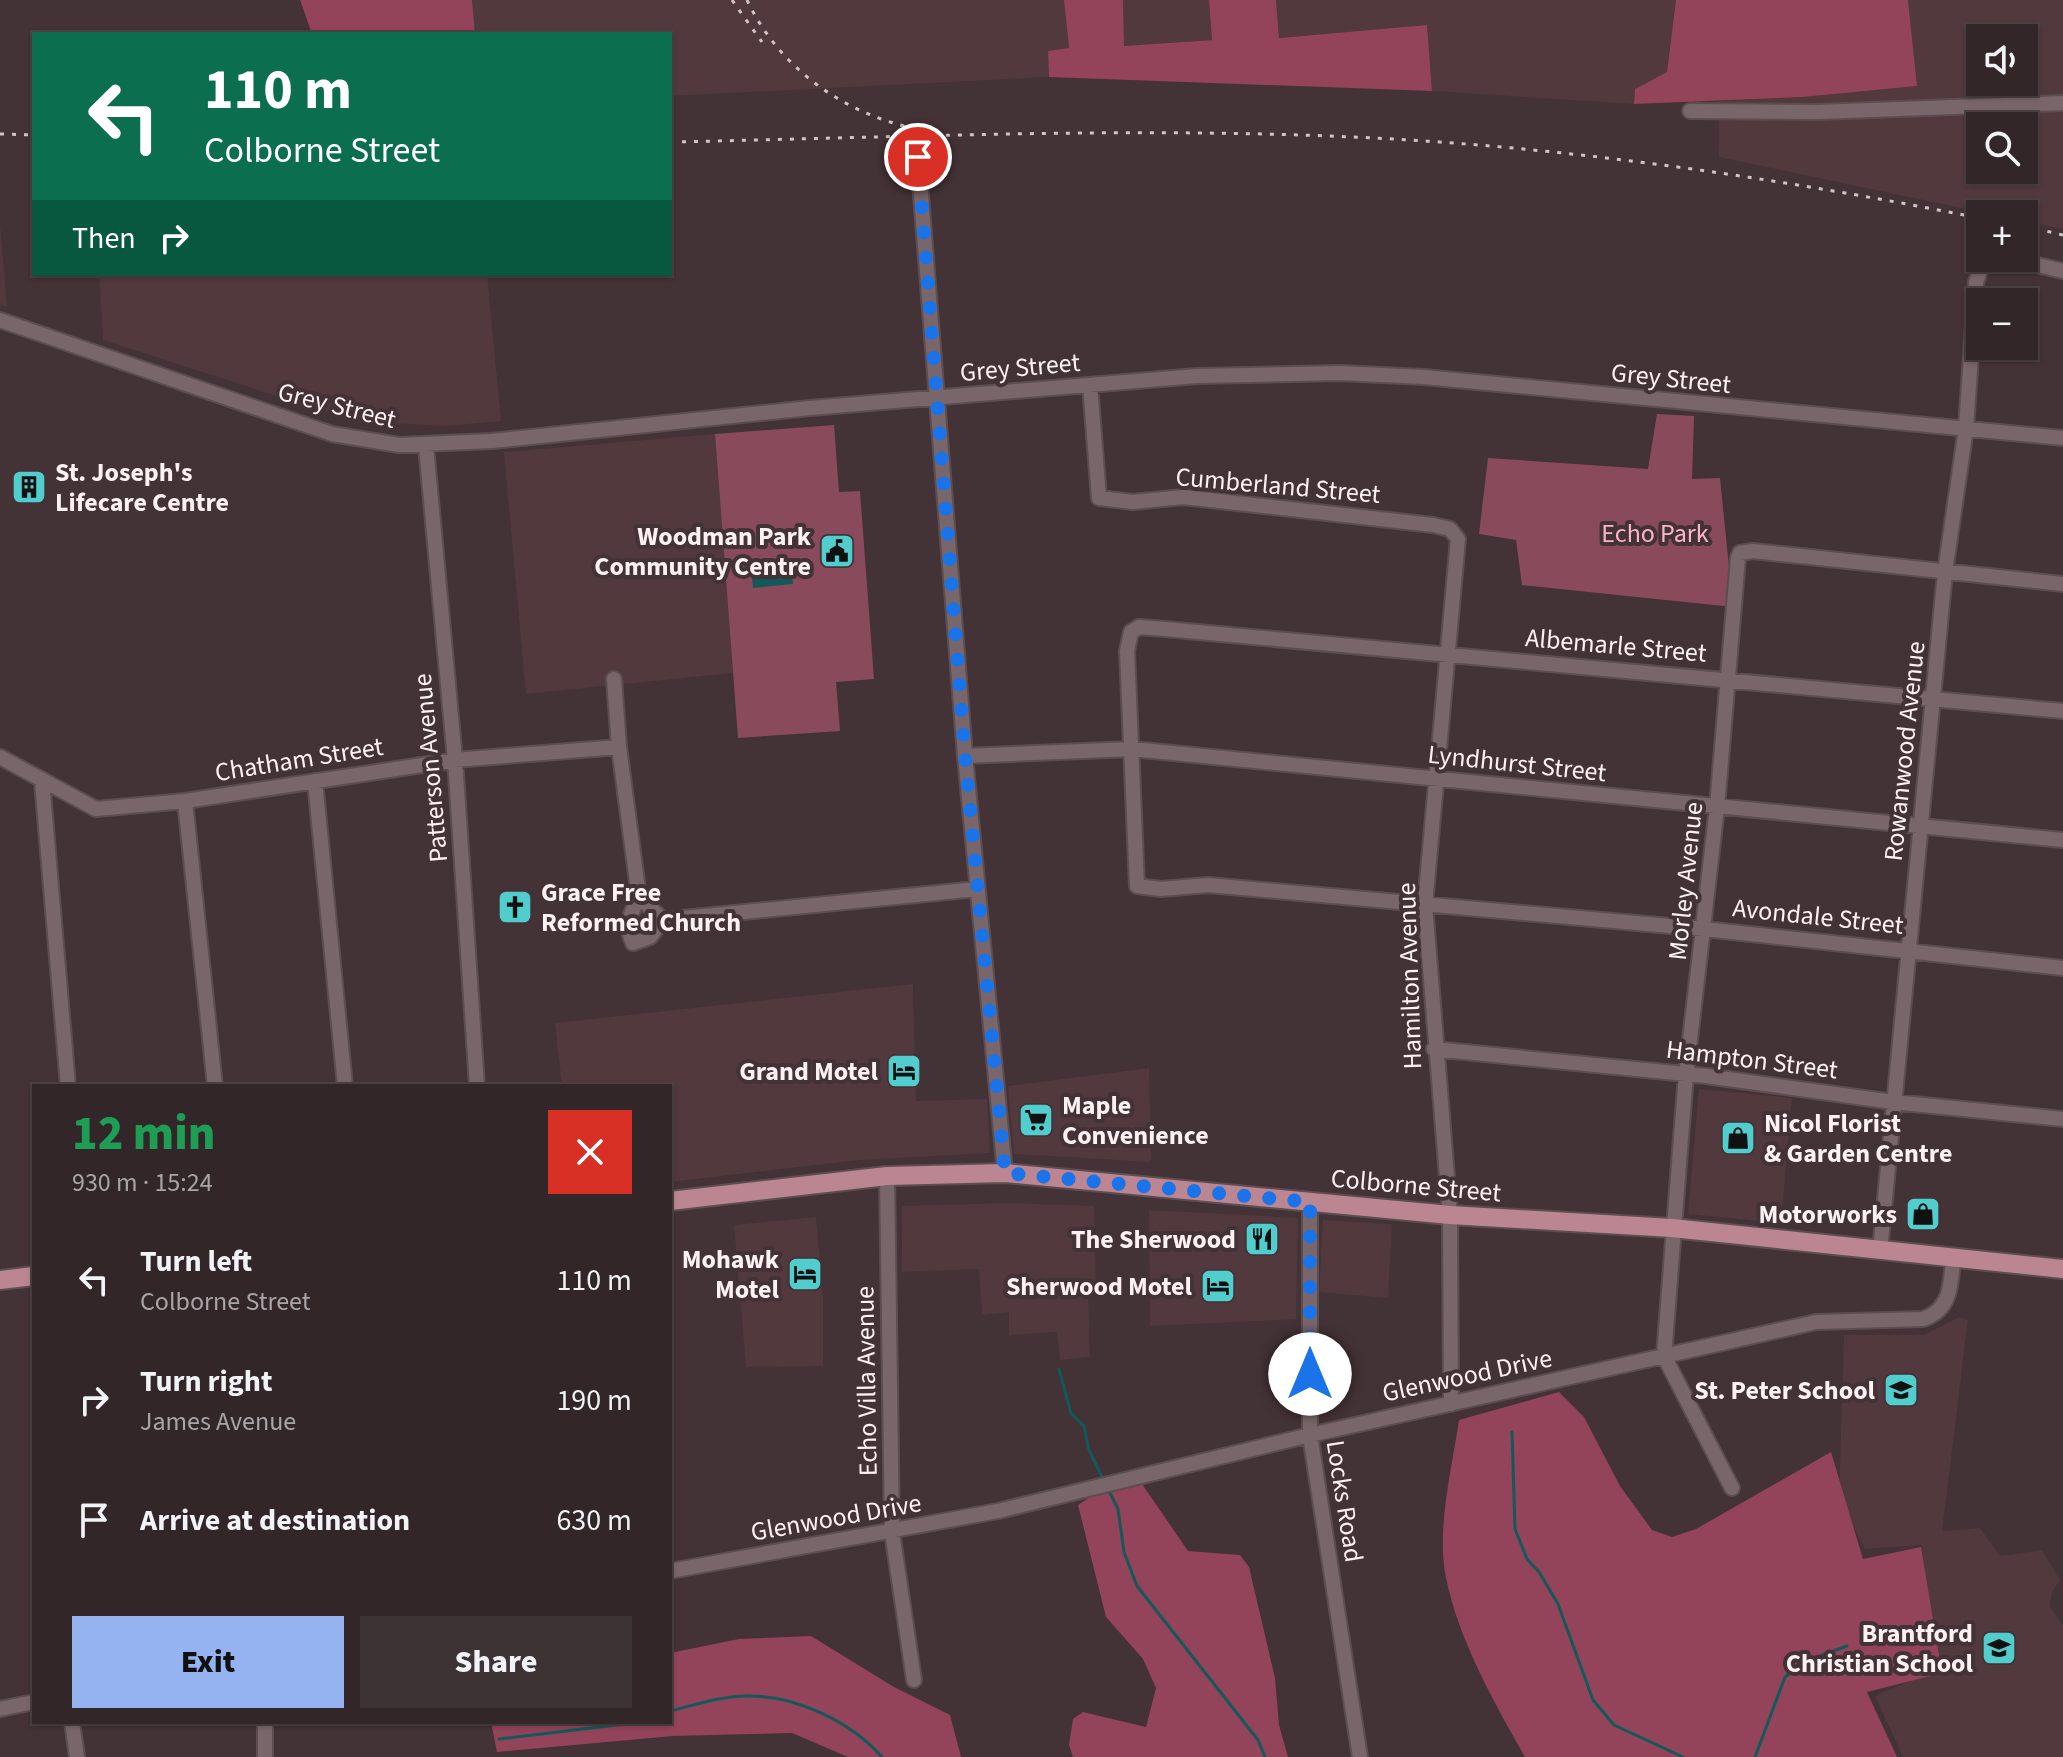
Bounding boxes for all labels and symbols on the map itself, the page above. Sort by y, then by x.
pin [884,123,952,191]
street label: Grey Street [958,344,1082,391]
street label: Grey Street [1609,354,1733,403]
street label: Grey Street [274,373,400,438]
place label: St. Joseph's Lifecare Centre [55,454,229,521]
street label: Cumberland Street [1174,458,1382,513]
building icon: St. Joseph's Lifecare Centre [10,468,48,506]
park label: Echo Park [1601,515,1709,552]
place label: Woodman Park Community Centre [594,518,812,585]
public building icon: Woodman Park Community Centre [818,532,856,570]
street label: Albemarle Street [1524,619,1708,672]
street label: Rowanwood Avenue [1875,639,1934,863]
street label: Patterson Avenue [404,672,457,864]
street label: Chatham Street [212,728,386,791]
street label: Lyndhurst Street [1426,736,1608,791]
street label: Morley Avenue [1659,800,1712,962]
place label: Grace Free Reformed Church [541,874,741,941]
street label: Hamilton Avenue [1388,882,1431,1070]
church icon: Grace Free Reformed Church [496,888,534,926]
street label: Avondale Street [1731,889,1905,944]
street label: Hampton Street [1664,1031,1840,1088]
hotel icon: Grand Motel [885,1052,923,1090]
place label: Grand Motel [739,1053,879,1090]
place label: Maple Convenience [1062,1087,1209,1154]
supermarket icon: Maple Convenience [1017,1101,1055,1139]
place label: Nicol Florist & Garden Centre [1764,1105,1952,1172]
shop icon: Nicol Florist & Garden Centre [1719,1119,1757,1157]
street label: Colborne Street [1329,1160,1503,1211]
shop icon: Motorworks [1904,1195,1942,1233]
place label: Motorworks [1759,1196,1897,1233]
restaurant icon: The Sherwood [1243,1220,1281,1258]
place label: The Sherwood [1071,1221,1236,1258]
place label: Mohawk Motel [682,1241,780,1308]
hotel icon: Mohawk Motel [786,1255,824,1293]
hotel icon: Sherwood Motel [1199,1267,1237,1305]
place label: Sherwood Motel [1006,1268,1193,1305]
street label: Echo Villa Avenue [846,1286,887,1476]
position arrow [1268,1332,1352,1416]
street label: Glenwood Drive [1379,1339,1555,1412]
school or university icon: St. Peter School [1882,1371,1920,1409]
place label: St. Peter School [1694,1372,1876,1409]
street label: Locks Road [1317,1437,1372,1565]
street label: Glenwood Drive [748,1484,924,1551]
place label: Brantford Christian School [1786,1615,1974,1682]
school or university icon: Brantford Christian School [1980,1629,2018,1667]

